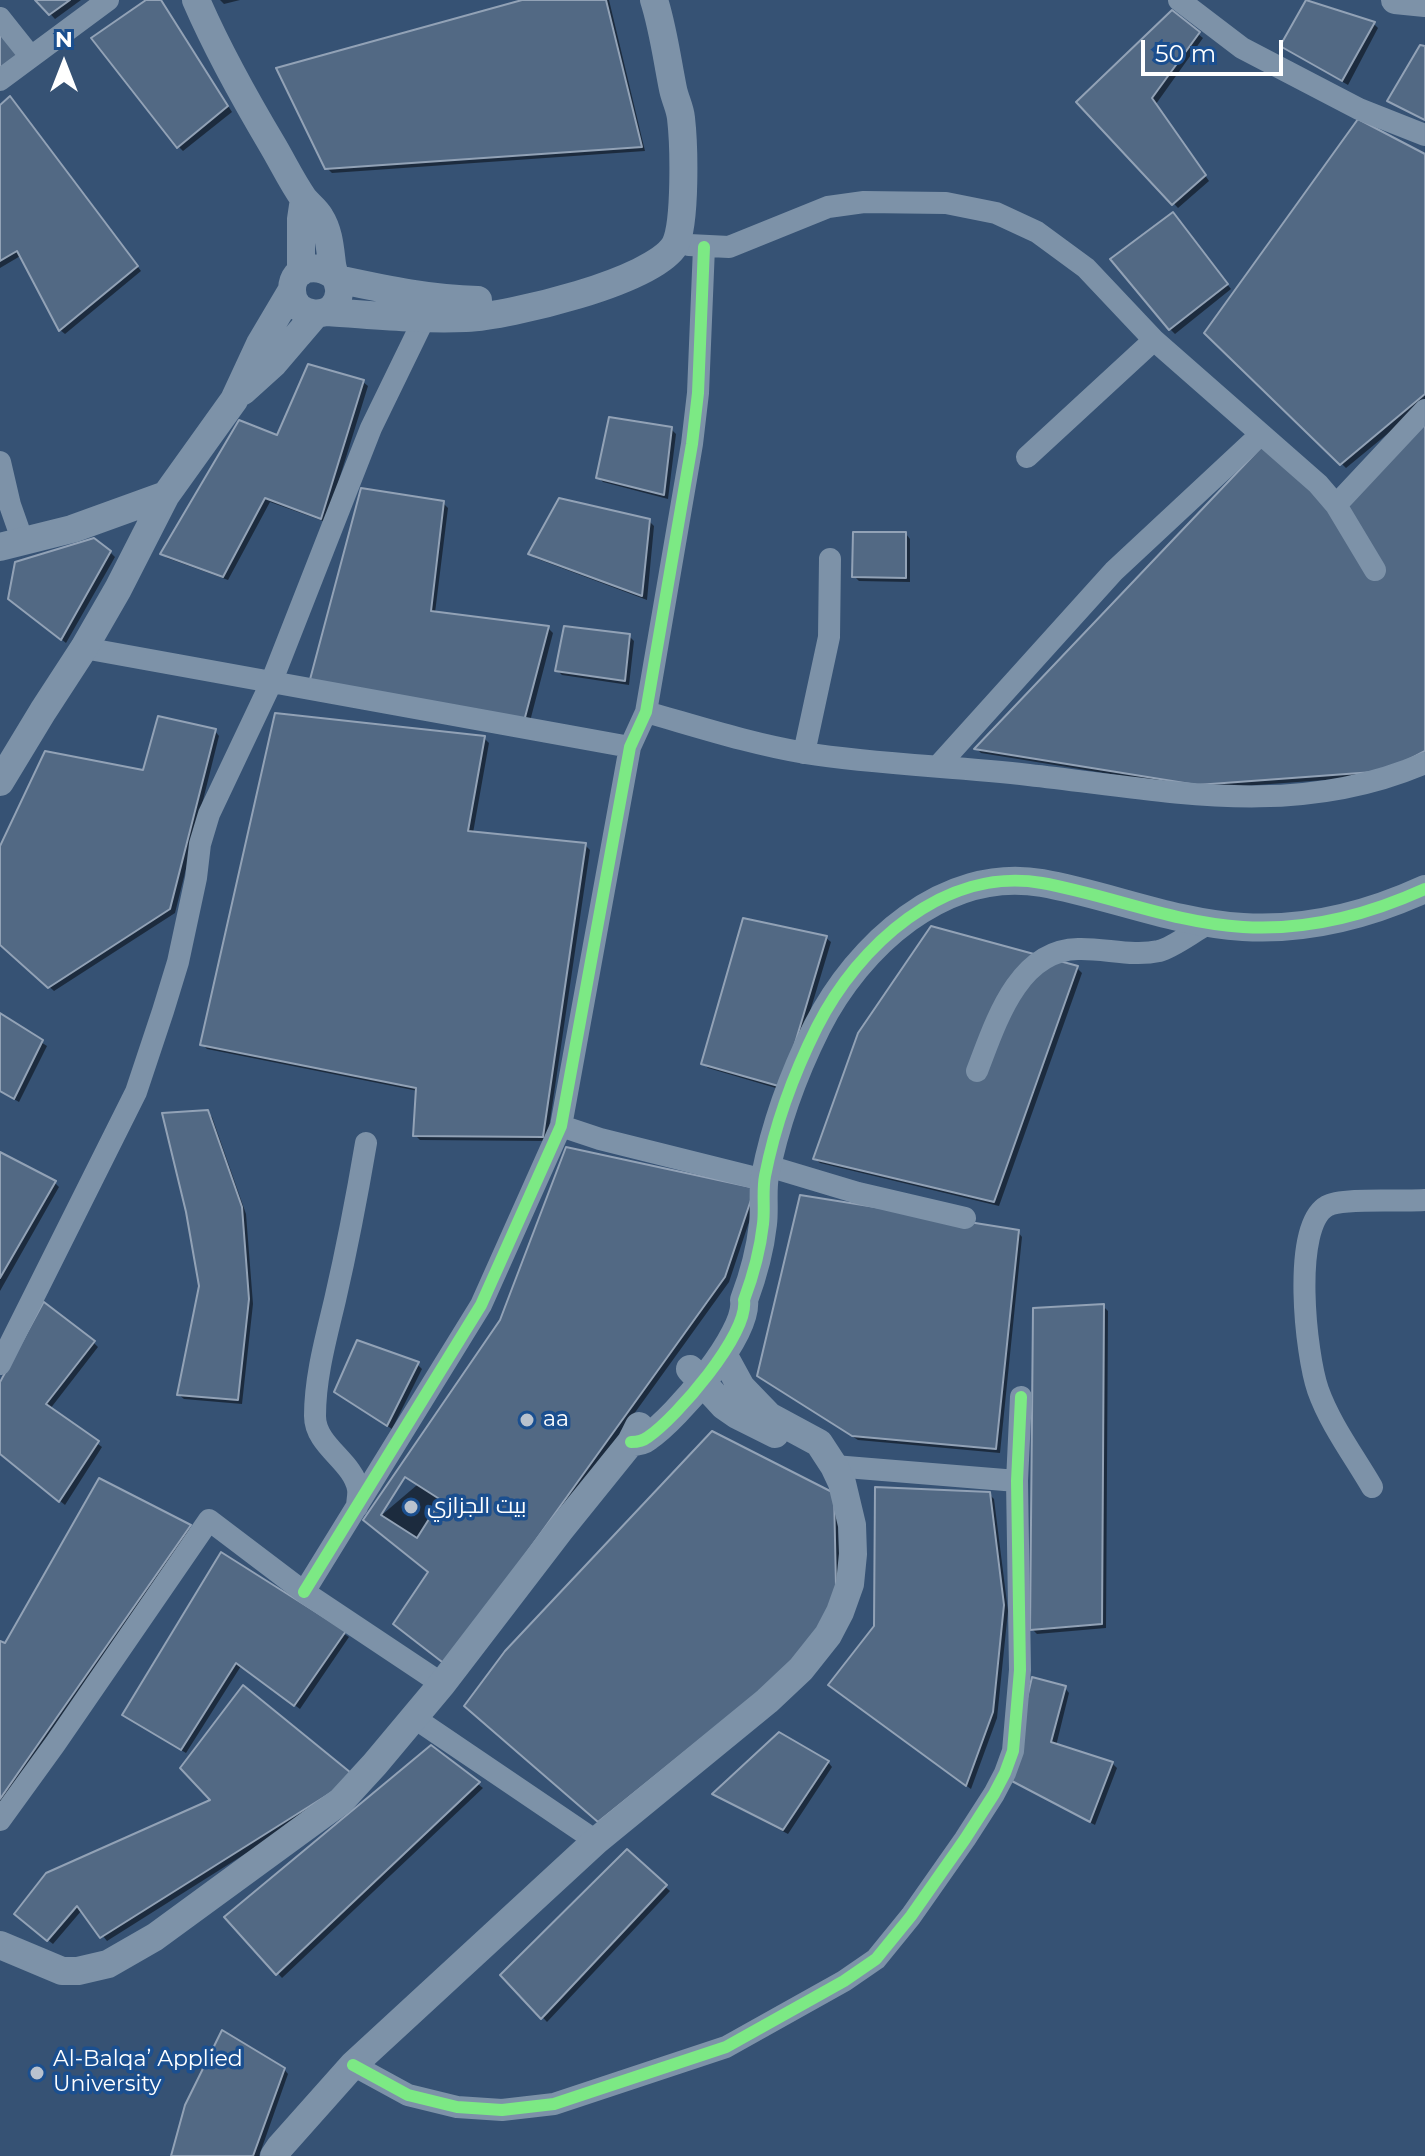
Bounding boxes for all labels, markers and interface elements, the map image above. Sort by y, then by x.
north arrow [24,24,104,104]
scale bar [1145,24,1287,74]
text: N [55,26,73,53]
text: 50 m [1155,39,1216,68]
place label: aa [543,1407,569,1433]
marker: aa [518,1411,536,1429]
place label: بيت الجزازي [427,1494,526,1520]
marker: بيت الجزازي [402,1498,420,1516]
place label: Al-Balqaʼ Applied University [53,2047,243,2098]
marker: Al-Balqaʼ Applied University [28,2064,46,2082]

